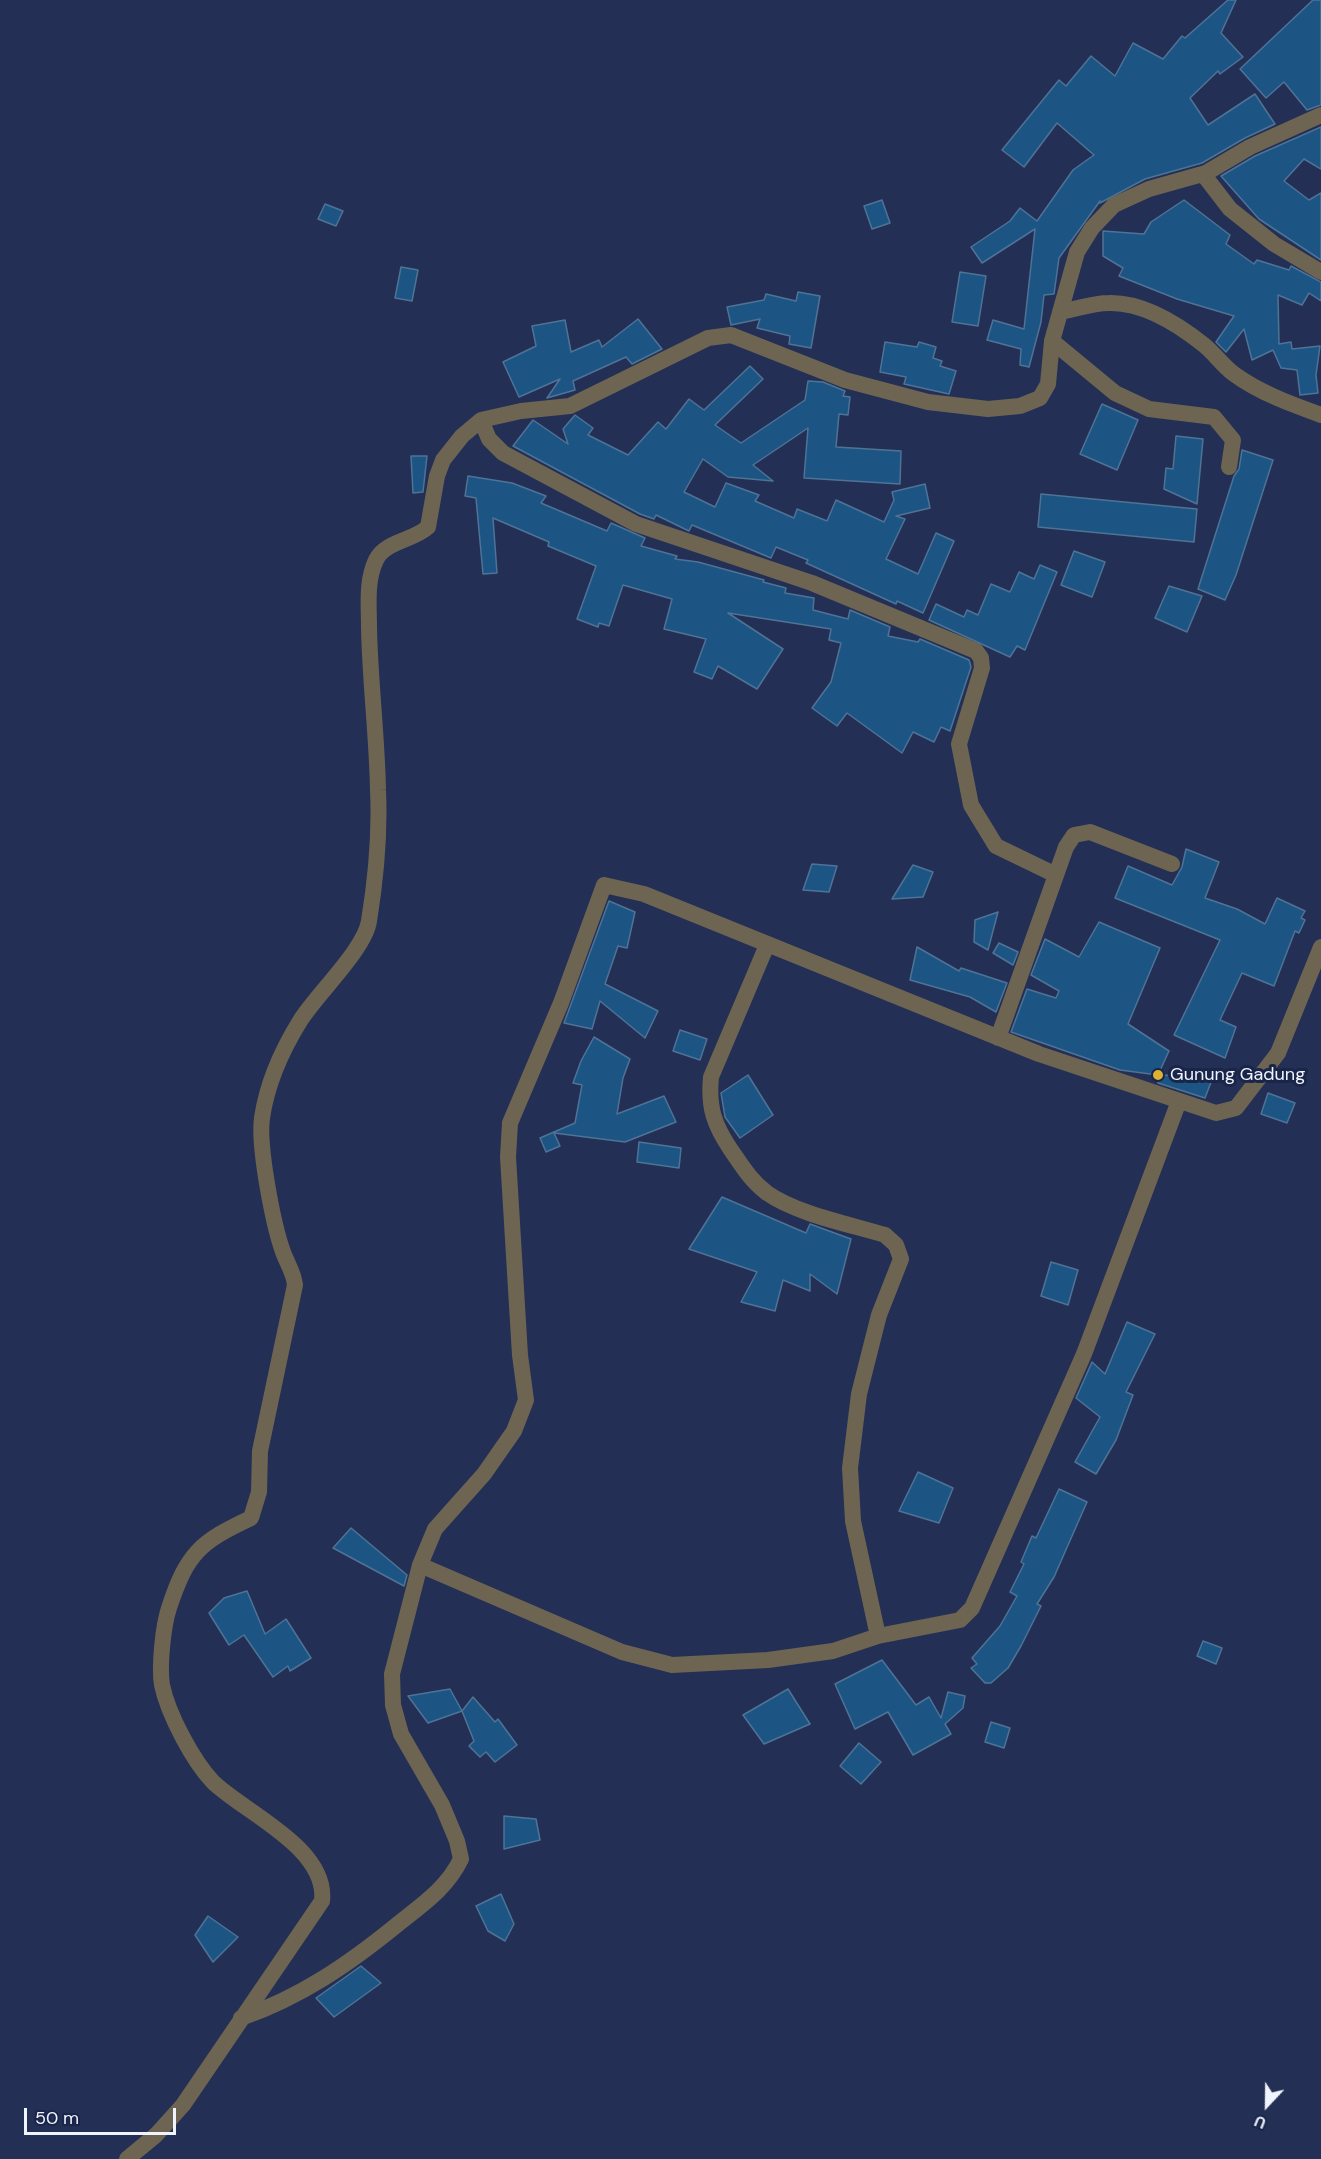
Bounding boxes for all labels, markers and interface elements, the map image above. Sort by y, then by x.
place label: Gunung Gadung [1170,1064,1305,1086]
marker: Gunung Gadung [1151,1068,1165,1082]
north arrow [1237,2075,1297,2135]
scale bar [27,2096,178,2134]
text: 50 m [35,2106,79,2130]
text: U [1251,2110,1269,2134]

